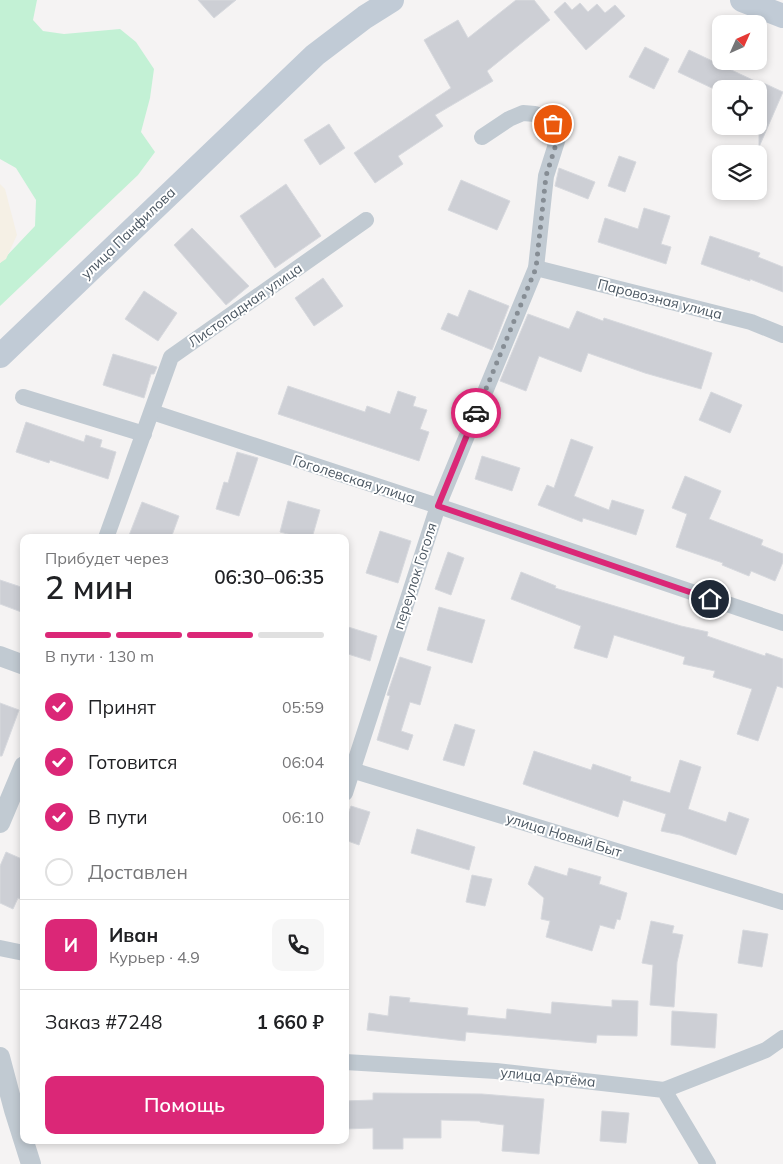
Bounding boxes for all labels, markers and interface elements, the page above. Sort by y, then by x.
north arrow [712,15,768,70]
map controls [712,15,767,200]
button: locate [712,80,767,135]
pin [532,103,574,145]
icon: bag [539,110,567,138]
button: layers [712,145,767,200]
street label: улица Панфилова [77,183,179,283]
street label: Листопадная улица [185,259,305,351]
street label: Паровозная улица [596,275,724,323]
courier [451,388,501,438]
icon: car [462,399,490,427]
street label: Гоголевская улица [291,451,417,507]
street label: переулок Гоголя [389,520,441,632]
text: Прибудет через [45,548,169,568]
text: 06:30–06:35 [214,565,324,589]
text: 2 мин [45,567,133,607]
pin [689,578,731,620]
icon: home [696,585,724,613]
text: В пути · 130 m [45,646,154,666]
icon: check [45,693,73,721]
text: Принят [88,695,156,719]
text: 05:59 [282,697,324,717]
icon: check [45,748,73,776]
text: Готовится [88,750,178,774]
text: 06:04 [282,752,324,772]
icon: check [45,803,73,831]
text: В пути [88,805,147,829]
text: 06:10 [282,807,324,827]
street label: улица Новый Быт [504,809,625,861]
text: Доставлен [88,860,188,884]
button: phone [272,919,324,971]
text: Иван [109,923,158,947]
text: И [64,933,78,957]
text: Курьер · 4.9 [109,947,200,967]
text: Заказ #7248 [45,1010,162,1034]
text: 1 660 ₽ [257,1010,324,1034]
street label: улица Артёма [500,1063,596,1091]
button: Помощь [45,1076,324,1134]

